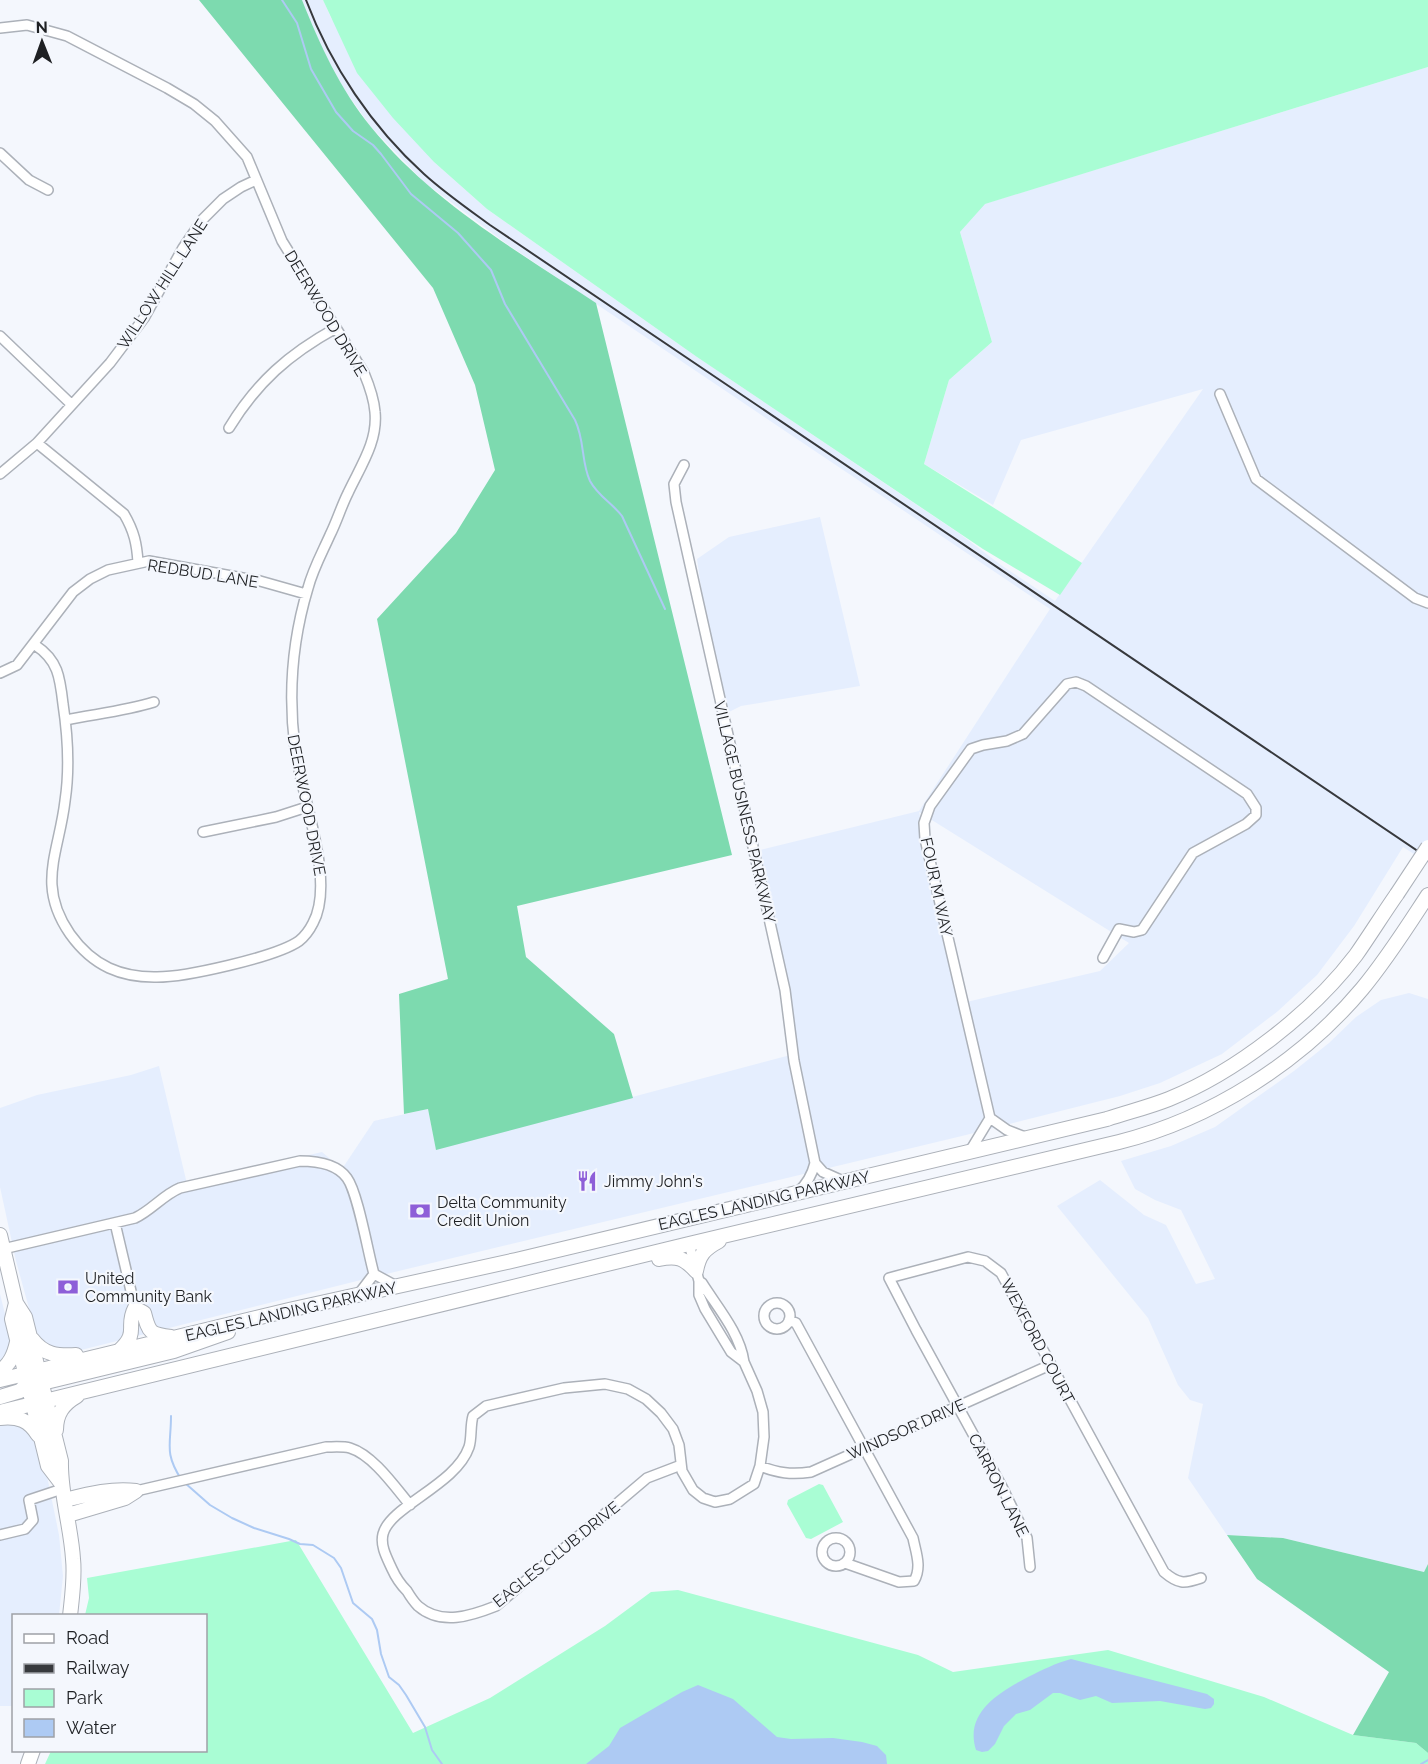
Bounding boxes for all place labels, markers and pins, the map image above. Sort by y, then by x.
restaurant icon: Jimmy John's [575,1169,599,1193]
place label: Jimmy John's [604,1172,703,1191]
place label: Delta Community Credit Union [437,1193,567,1230]
bank icon: Delta Community Credit Union [408,1199,432,1223]
place label: United Community Bank [85,1269,213,1306]
bank icon: United Community Bank [56,1275,80,1299]

